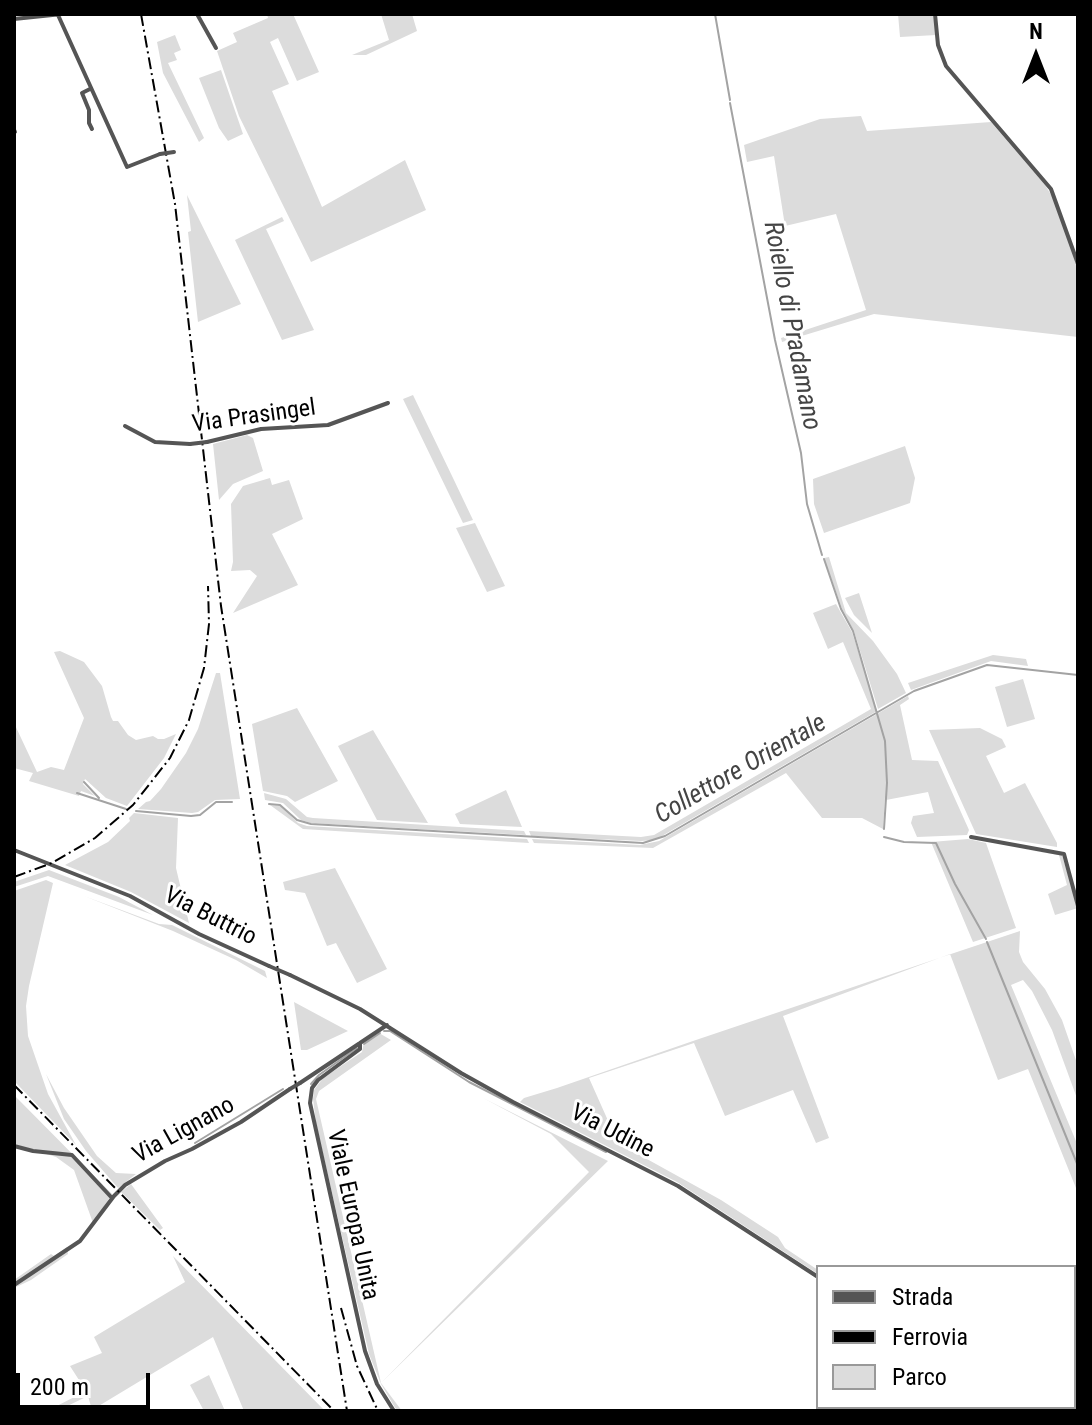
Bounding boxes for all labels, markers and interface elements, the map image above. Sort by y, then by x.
north arrow [996,16,1076,96]
text: N [1029,19,1043,44]
water label: Roiello di Pradamano [755,219,827,433]
street label: Via Prasingel [190,394,318,440]
water label: Collettore Orientale [650,708,832,832]
street label: Via Buttrio [159,882,261,952]
street label: Via Lignano [128,1091,240,1171]
street label: Via Udine [565,1099,659,1165]
street label: Viale Europa Unita [320,1127,384,1303]
legend [816,1265,1076,1409]
text: Strada [892,1283,953,1311]
text: Ferrovia [892,1323,968,1351]
scale bar [20,1357,154,1407]
text: Parco [892,1363,947,1391]
text: 200 m [30,1373,89,1401]

